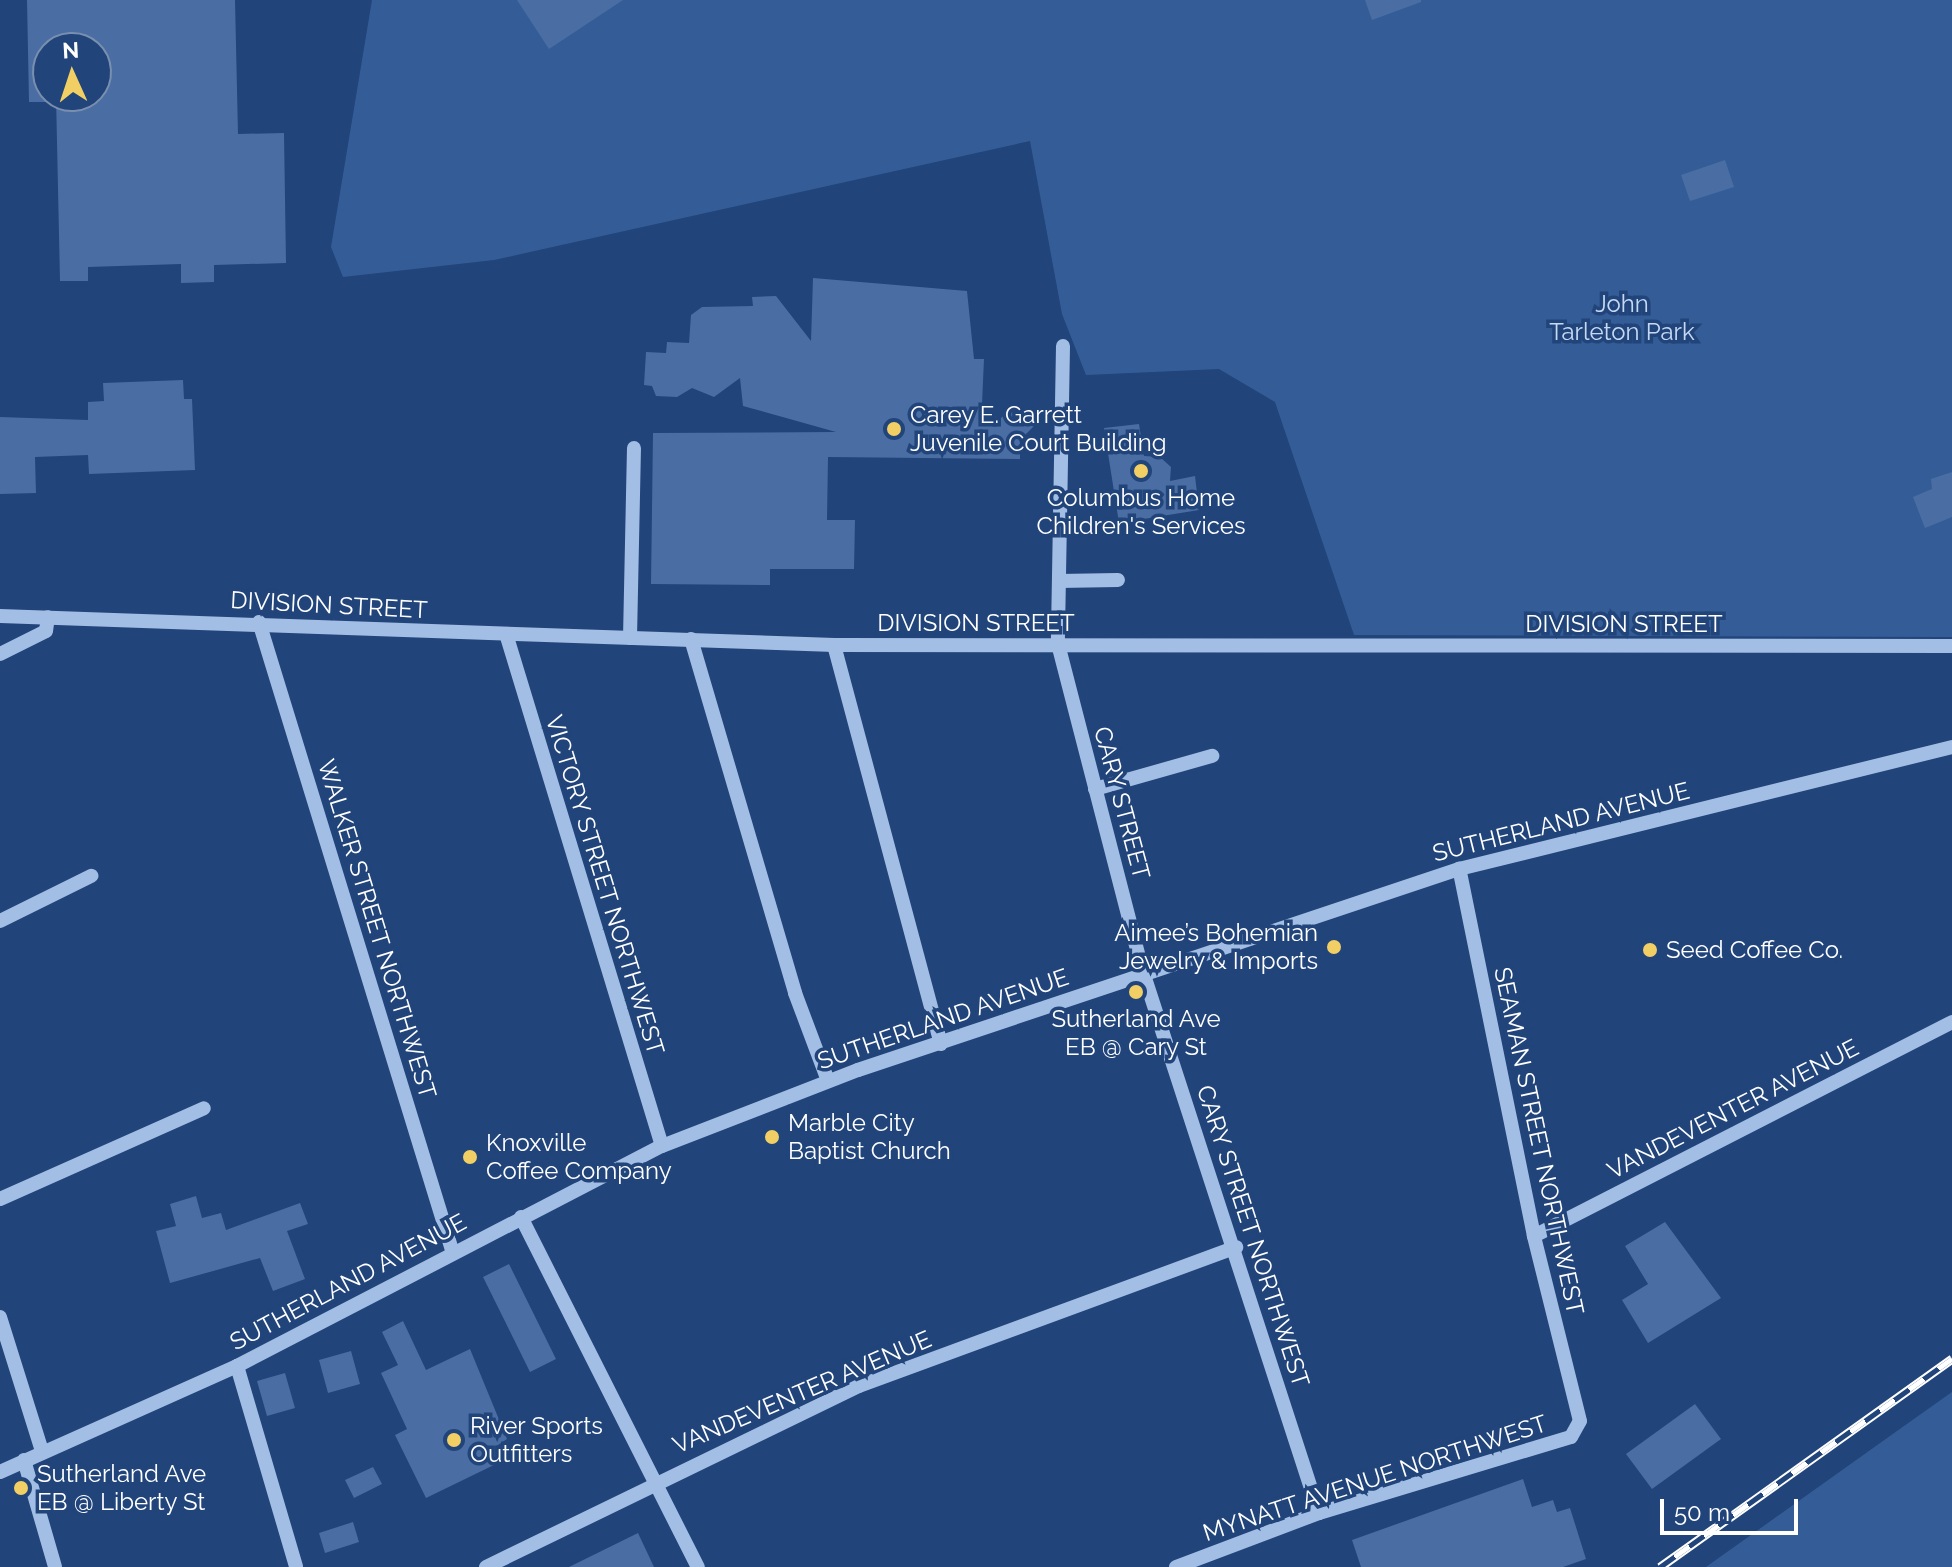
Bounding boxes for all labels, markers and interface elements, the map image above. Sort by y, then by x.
north arrow [32,32,112,112]
text: N [62,37,80,63]
park label: John Tarleton Park [1549,290,1695,346]
place label: Carey E. Garrett Juvenile Court Building [910,401,1167,457]
marker: Carey E. Garrett Juvenile Court Building [885,420,903,438]
marker: Columbus Home Children's Services [1132,462,1150,480]
place label: Columbus Home Children's Services [1036,484,1246,540]
street label: DIVISION STREET [230,585,428,625]
street label: DIVISION STREET [877,609,1075,637]
street label: DIVISION STREET [1525,610,1723,638]
street label: VICTORY STREET NORTHWEST [539,711,671,1059]
street label: CARY STREET [1088,723,1156,883]
street label: WALKER STREET NORTHWEST [312,756,442,1102]
street label: SUTHERLAND AVENUE [1429,776,1693,868]
place label: Aimee’s Bohemian Jewelry & Imports [1114,919,1318,975]
place label: Seed Coffee Co. [1666,936,1843,964]
marker: Aimee’s Bohemian Jewelry & Imports [1325,938,1343,956]
marker: Seed Coffee Co. [1641,941,1659,959]
street label: SUTHERLAND AVENUE [813,962,1073,1076]
street label: SEAMAN STREET NORTHWEST [1488,964,1590,1318]
marker: Sutherland Ave EB @ Cary St [1127,983,1145,1001]
place label: Sutherland Ave EB @ Cary St [1051,1005,1221,1061]
street label: VANDEVENTER AVENUE [1602,1033,1864,1185]
street label: CARY STREET NORTHWEST [1190,1081,1316,1391]
place label: Marble City Baptist Church [788,1109,951,1165]
marker: Marble City Baptist Church [763,1128,781,1146]
place label: Knoxville Coffee Company [486,1129,672,1185]
marker: Knoxville Coffee Company [461,1148,479,1166]
street label: SUTHERLAND AVENUE [225,1207,471,1357]
street label: VANDEVENTER AVENUE [668,1324,936,1460]
street label: MYNATT AVENUE NORTHWEST [1199,1408,1551,1548]
place label: River Sports Outfitters [470,1412,603,1468]
marker: River Sports Outfitters [445,1431,463,1449]
place label: Sutherland Ave EB @ Liberty St [37,1460,207,1516]
marker: Sutherland Ave EB @ Liberty St [12,1479,30,1497]
scale bar [1664,1483,1802,1533]
text: 50 m [1674,1498,1730,1527]

